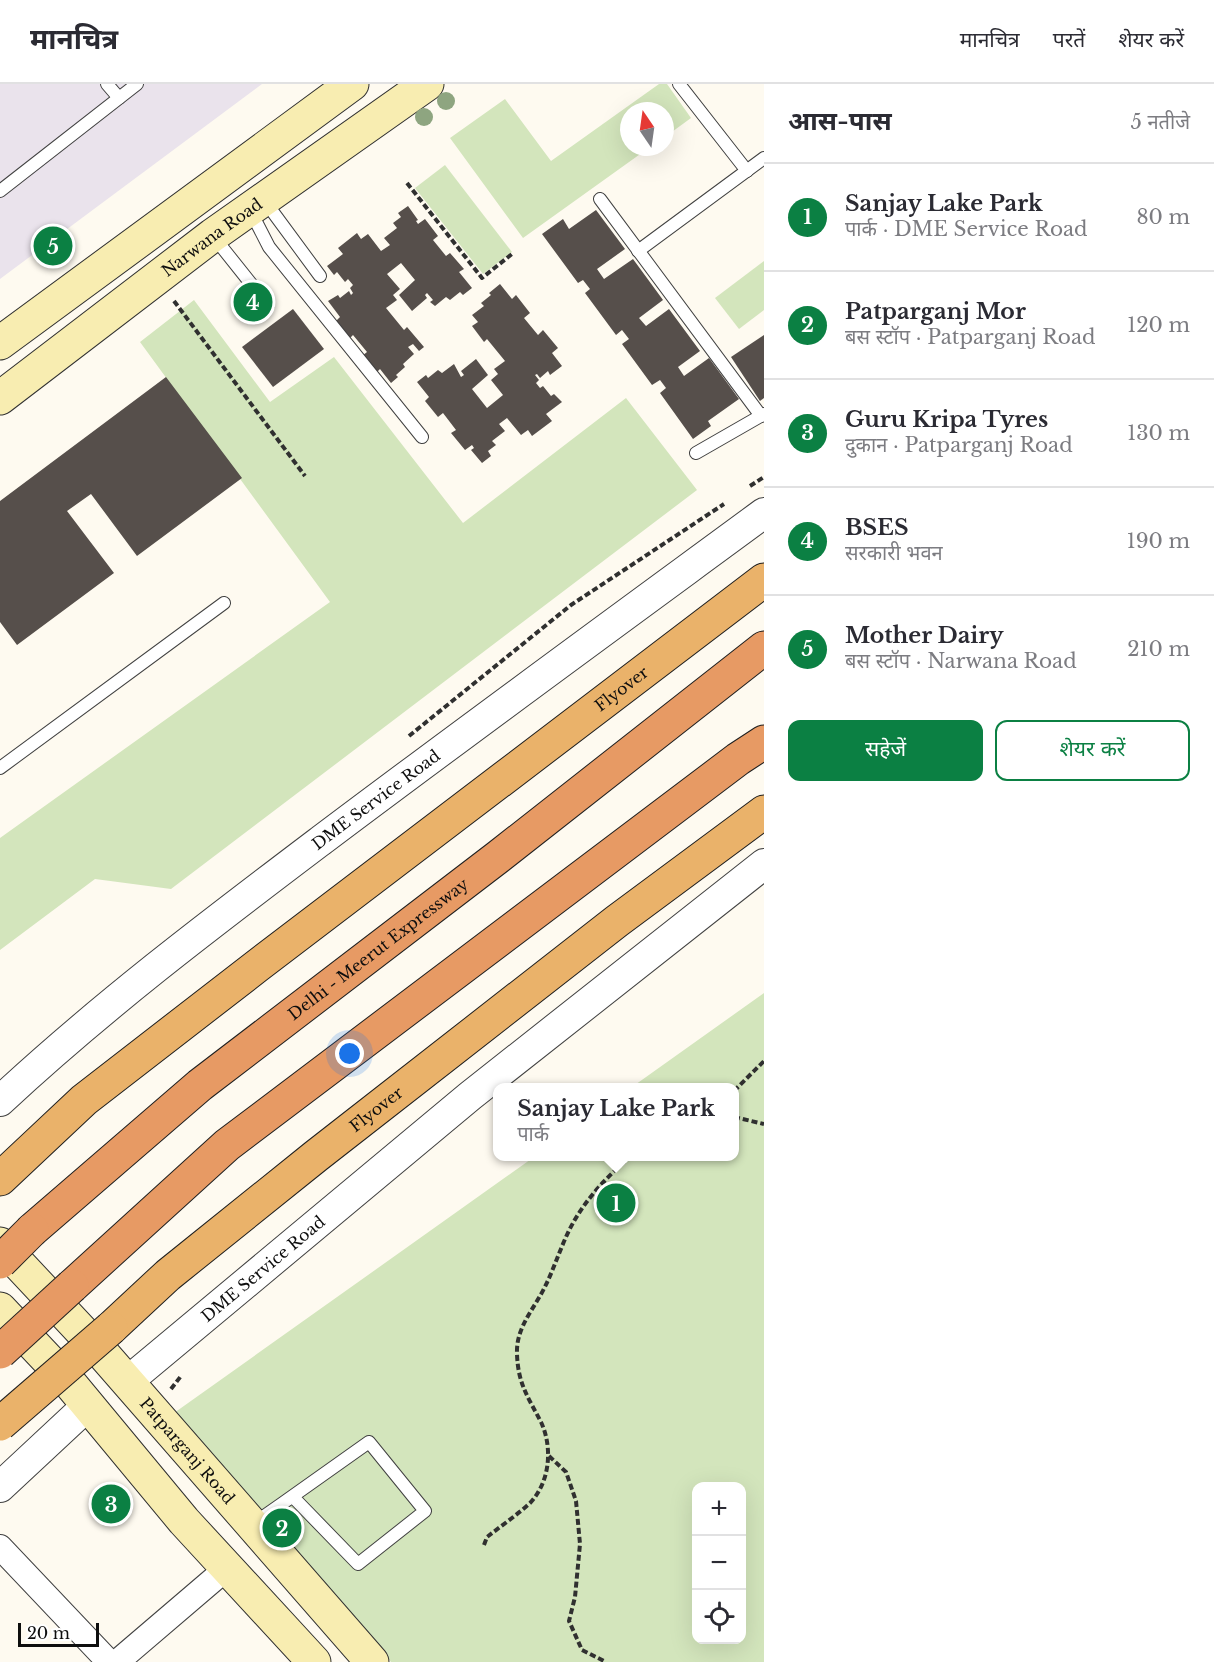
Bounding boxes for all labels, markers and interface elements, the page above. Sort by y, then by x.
text: मानचित्र [30,22,118,57]
text: मानचित्र [960,27,1020,53]
text: परतें [1053,27,1085,53]
text: शेयर करें [1118,27,1184,53]
north arrow [620,102,674,156]
text: आस-पास [788,105,892,137]
text: 5 नतीजे [1130,110,1190,134]
text: Sanjay Lake Park [845,190,1043,217]
street label: Narwana Road [158,194,266,281]
text: 1 [803,205,812,229]
text: 80 m [1136,205,1190,229]
text: पार्क · DME Service Road [845,217,1088,241]
pin: 5 [34,224,72,268]
pin: 4 [234,280,272,324]
text: Patparganj Mor [845,298,1026,325]
text: 2 [801,313,814,337]
text: 120 m [1127,313,1190,337]
text: बस स्टॉप · Patparganj Road [845,325,1095,349]
text: Guru Kripa Tyres [845,406,1048,433]
text: 3 [801,421,814,445]
text: 130 m [1127,421,1190,445]
text: दुकान · Patparganj Road [845,433,1073,457]
text: BSES [845,514,909,541]
text: 4 [801,529,814,553]
text: 190 m [1127,529,1190,553]
text: सरकारी भवन [845,541,943,565]
text: Mother Dairy [845,622,1003,649]
text: 5 [802,637,813,661]
text: 210 m [1127,637,1190,661]
text: बस स्टॉप · Narwana Road [845,649,1077,673]
street label: Flyover [591,662,652,715]
button: सहेजें [788,720,983,781]
button: शेयर करें [995,720,1190,781]
street label: DME Service Road [308,745,444,854]
street label: Delhi - Meerut Expressway [284,873,473,1024]
your location [335,1039,364,1068]
street label: Flyover [345,1082,407,1136]
popup [493,1083,739,1161]
text: Sanjay Lake Park [517,1095,715,1122]
text: पार्क [517,1122,549,1146]
pin: 1 [596,1180,636,1226]
street label: DME Service Road [197,1211,329,1326]
street label: Patparganj Road [136,1393,239,1508]
pin: 3 [92,1482,130,1526]
map controls [692,1482,746,1644]
button: + [692,1482,746,1536]
pin: 2 [262,1506,302,1550]
button: − [692,1536,746,1590]
button: locate [692,1590,746,1644]
scale bar [18,1620,99,1648]
text: 20 m [27,1623,70,1643]

